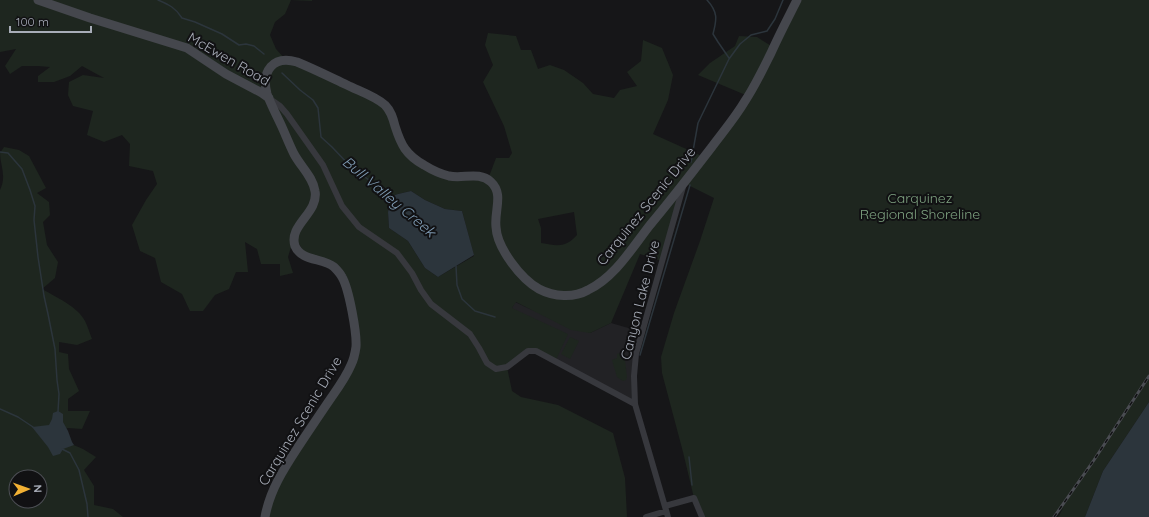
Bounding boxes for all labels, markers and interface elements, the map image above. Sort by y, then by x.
scale bar [10,8,91,34]
text: 100 m [16,14,49,29]
street label: McEwen Road [185,28,273,90]
street label: Carquinez Scenic Drive [593,143,699,269]
water label: Bull Valley Creek [339,152,441,242]
park label: Carquinez Regional Shoreline [860,189,980,223]
street label: Canyon Lake Drive [616,238,664,362]
street label: Carquinez Scenic Drive [254,353,346,489]
north arrow [8,469,48,509]
text: N [31,484,45,493]

